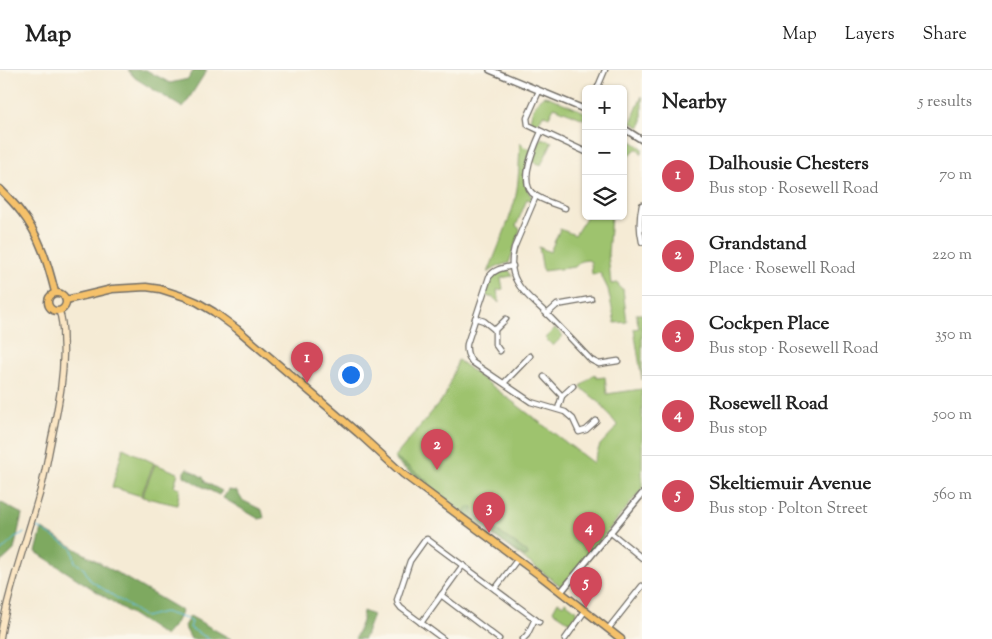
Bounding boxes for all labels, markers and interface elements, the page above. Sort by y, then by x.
text: Map [25,18,71,52]
text: Map [782,22,817,48]
text: Layers [845,22,895,48]
text: Share [923,22,967,48]
map controls [582,85,627,220]
button: + [582,85,627,130]
text: Nearby [662,88,727,118]
text: 5 results [918,91,972,114]
button: − [582,130,627,175]
text: Dalhousie Chesters [709,151,869,178]
text: 1 [675,164,681,187]
text: 70 m [939,164,972,187]
button: layers [582,175,627,220]
text: Bus stop · Rosewell Road [709,178,879,201]
text: Grandstand [709,231,807,258]
text: 2 [674,244,682,267]
text: 220 m [932,244,972,267]
text: Place · Rosewell Road [709,258,856,281]
text: Cockpen Place [709,311,829,338]
text: 3 [675,324,681,347]
text: 350 m [935,324,972,347]
text: Bus stop · Rosewell Road [709,338,879,361]
pin: 1 [291,342,323,383]
your location [338,362,364,388]
text: Rosewell Road [709,391,828,418]
text: 4 [674,404,682,427]
text: 500 m [933,404,972,427]
text: Bus stop [709,418,767,441]
pin: 2 [421,429,453,470]
text: Skeltiemuir Avenue [709,471,871,498]
text: 5 [675,484,681,507]
text: 560 m [933,484,972,507]
pin: 3 [473,492,505,533]
text: Bus stop · Polton Street [709,498,868,521]
pin: 4 [573,512,605,553]
pin: 5 [570,567,602,608]

